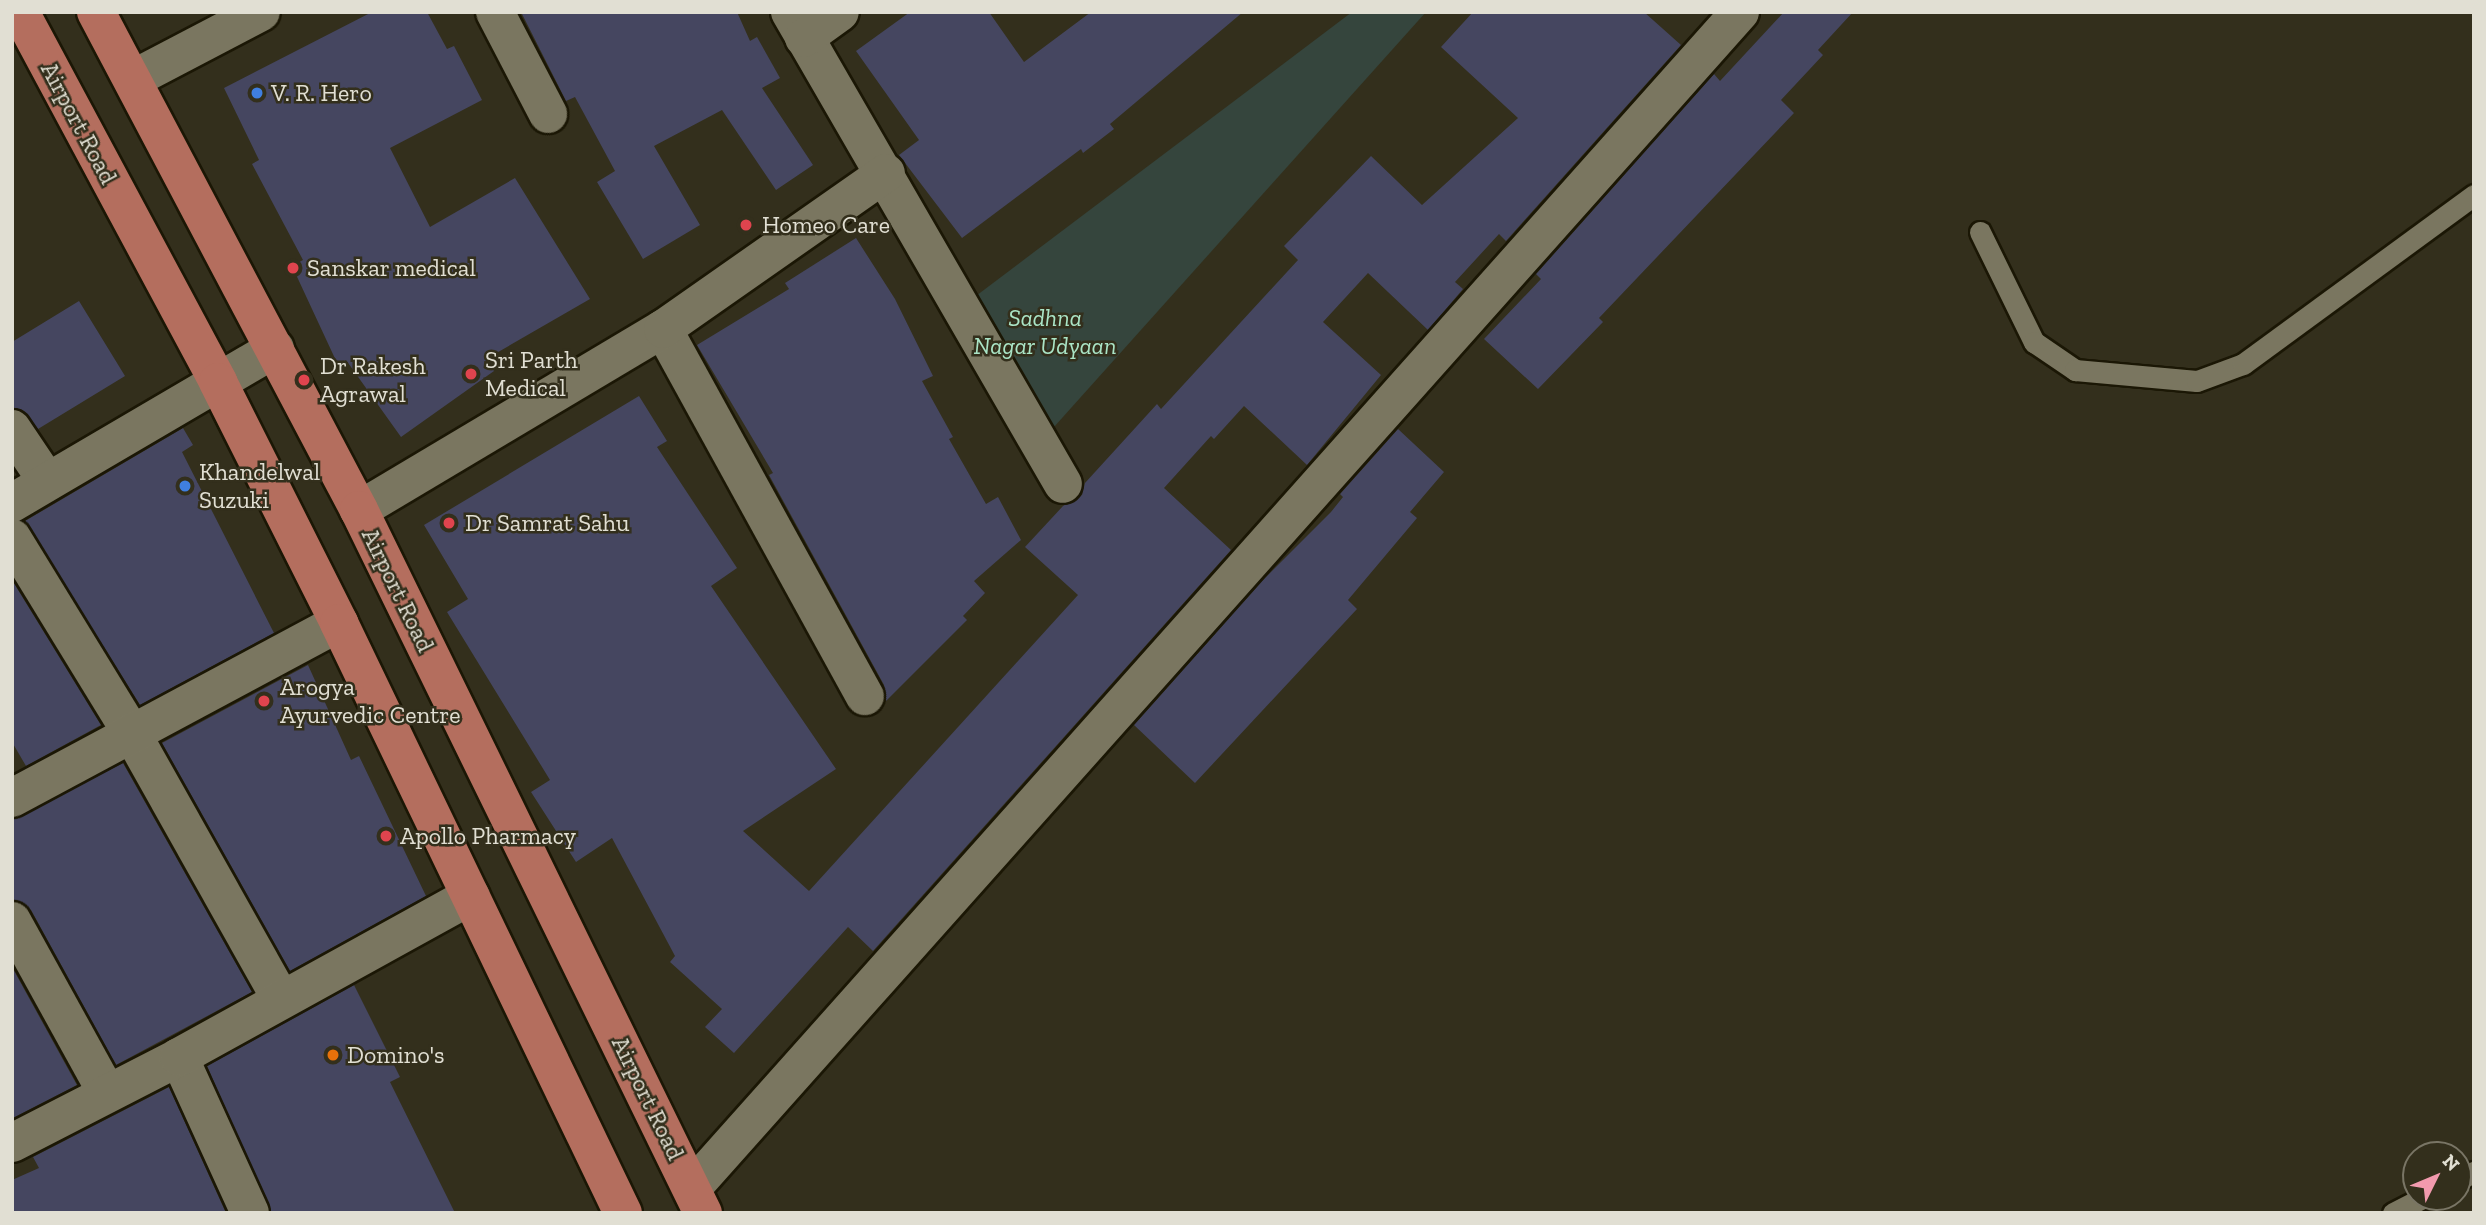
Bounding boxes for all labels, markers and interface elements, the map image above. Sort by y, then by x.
street label: Airport Road [35,57,123,189]
place label: V. R. Hero [271,79,372,107]
marker: V. R. Hero [249,85,265,101]
place label: Homeo Care [762,211,890,239]
marker: Homeo Care [736,215,756,235]
place label: Sanskar medical [307,254,476,282]
marker: Sanskar medical [285,260,301,276]
park label: Sadhna Nagar Udyaan [973,304,1117,360]
place label: Sri Parth Medical [485,346,578,402]
place label: Dr Rakesh Agrawal [320,352,426,408]
marker: Sri Parth Medical [463,366,479,382]
marker: Dr Rakesh Agrawal [294,370,314,390]
place label: Khandelwal Suzuki [199,458,320,514]
marker: Khandelwal Suzuki [177,478,193,494]
place label: Dr Samrat Sahu [465,509,630,537]
marker: Dr Samrat Sahu [439,513,459,533]
street label: Airport Road [356,524,440,656]
place label: Arogya Ayurvedic Centre [280,673,461,729]
marker: Arogya Ayurvedic Centre [254,691,274,711]
place label: Apollo Pharmacy [400,822,576,850]
marker: Apollo Pharmacy [378,828,394,844]
street label: Airport Road [606,1032,690,1164]
place label: Domino's [347,1041,445,1069]
marker: Domino's [325,1047,341,1063]
north arrow [2402,1141,2472,1211]
text: N [2438,1150,2465,1176]

